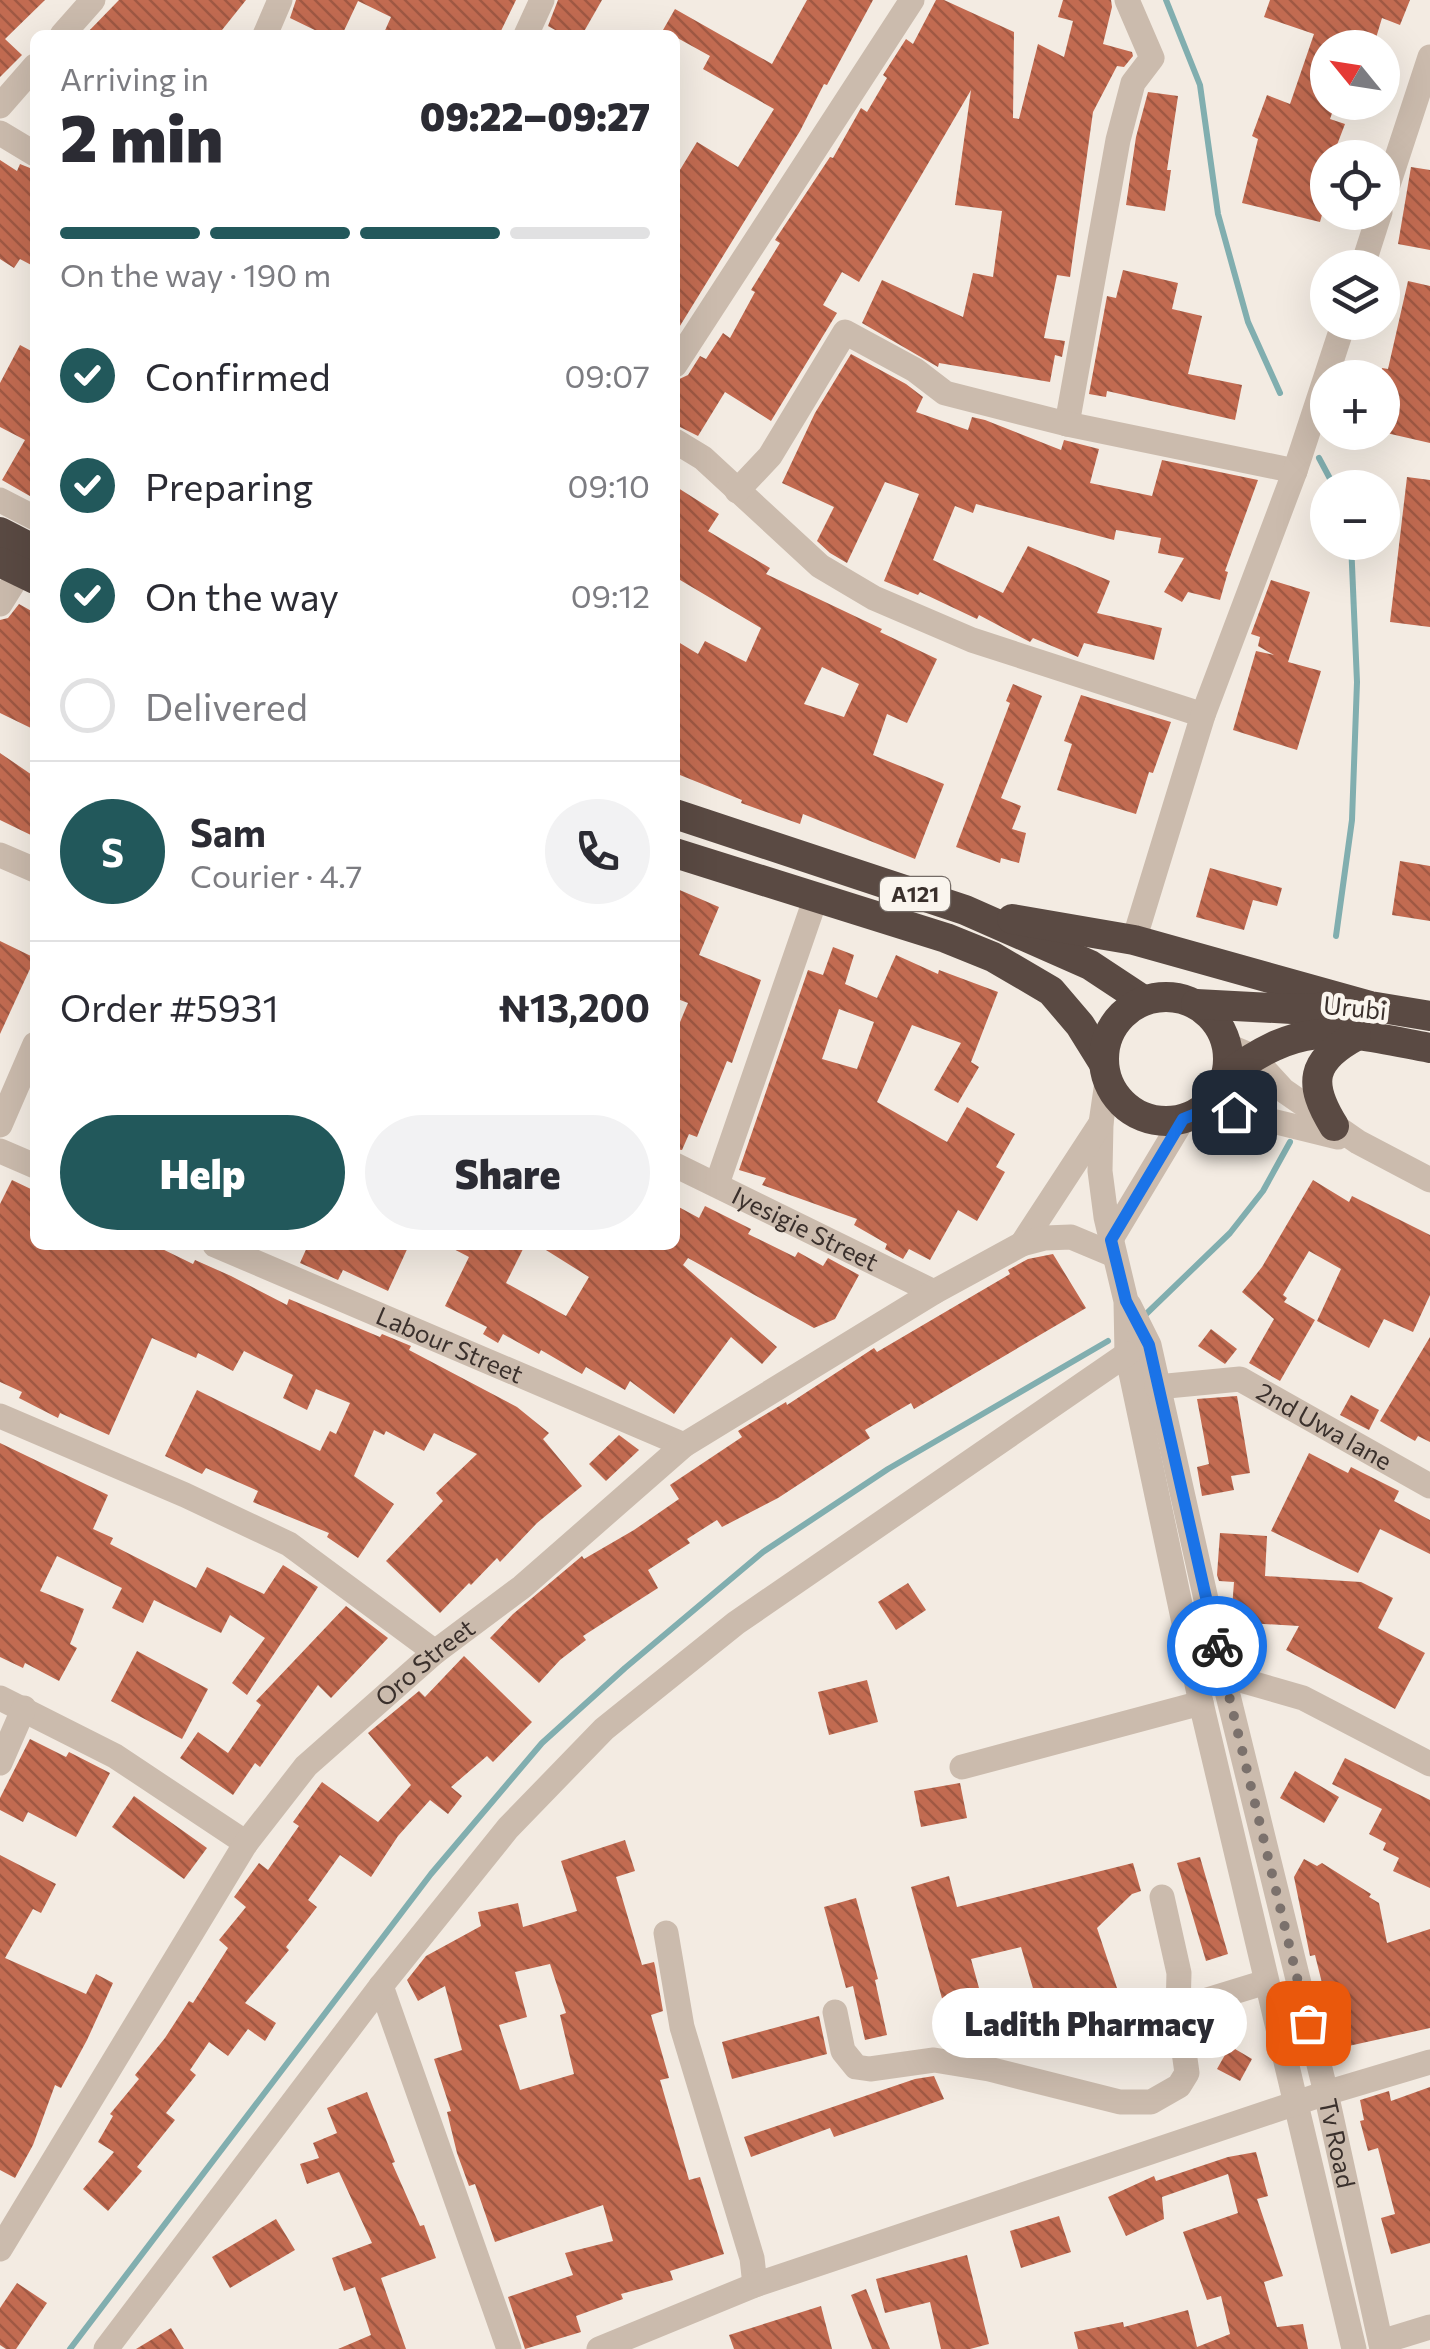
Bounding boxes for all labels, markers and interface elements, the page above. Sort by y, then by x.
north arrow [1310,30,1400,120]
map controls [1310,30,1400,560]
text: Arriving in [60,58,209,98]
text: 09:22–09:27 [420,92,650,139]
text: 2 min [60,96,223,175]
button: locate [1310,140,1400,230]
button: layers [1310,250,1400,340]
text: On the way · 190 m [60,254,331,294]
icon: check [60,348,115,403]
text: Confirmed [145,352,331,399]
text: 09:07 [564,355,650,395]
button: + [1310,360,1400,450]
icon: check [60,458,115,513]
text: Preparing [145,462,313,509]
text: 09:10 [568,465,650,505]
button: − [1310,470,1400,560]
icon: check [60,568,115,623]
text: On the way [145,572,339,619]
text: 09:12 [571,575,650,615]
text: Delivered [145,682,308,729]
button: phone [545,799,650,904]
text: Sam [190,808,266,855]
text: S [101,828,124,875]
text: Courier · 4.7 [190,855,363,895]
road number: A121 [880,877,950,911]
text: Order #5931 [60,983,279,1030]
text: ₦13,200 [498,983,650,1030]
street label: Urubi [1322,989,1388,1025]
pin [1192,1070,1277,1155]
icon: home [1207,1085,1262,1140]
button: Help [60,1115,345,1230]
button: Share [365,1115,650,1230]
street label: Iyesigie Street [728,1179,884,1276]
street label: Labour Street [372,1300,528,1389]
street label: 2nd Uwa lane [1252,1376,1398,1475]
courier [1167,1596,1267,1696]
street label: Oro Street [368,1612,480,1712]
icon: bike [1190,1619,1245,1674]
pin [1266,1981,1351,2066]
callout: Ladith Pharmacy [933,1988,1248,2058]
icon: bag [1281,1996,1336,2051]
text: Ladith Pharmacy [964,2003,1215,2043]
street label: Tv Road [1314,2096,1362,2191]

